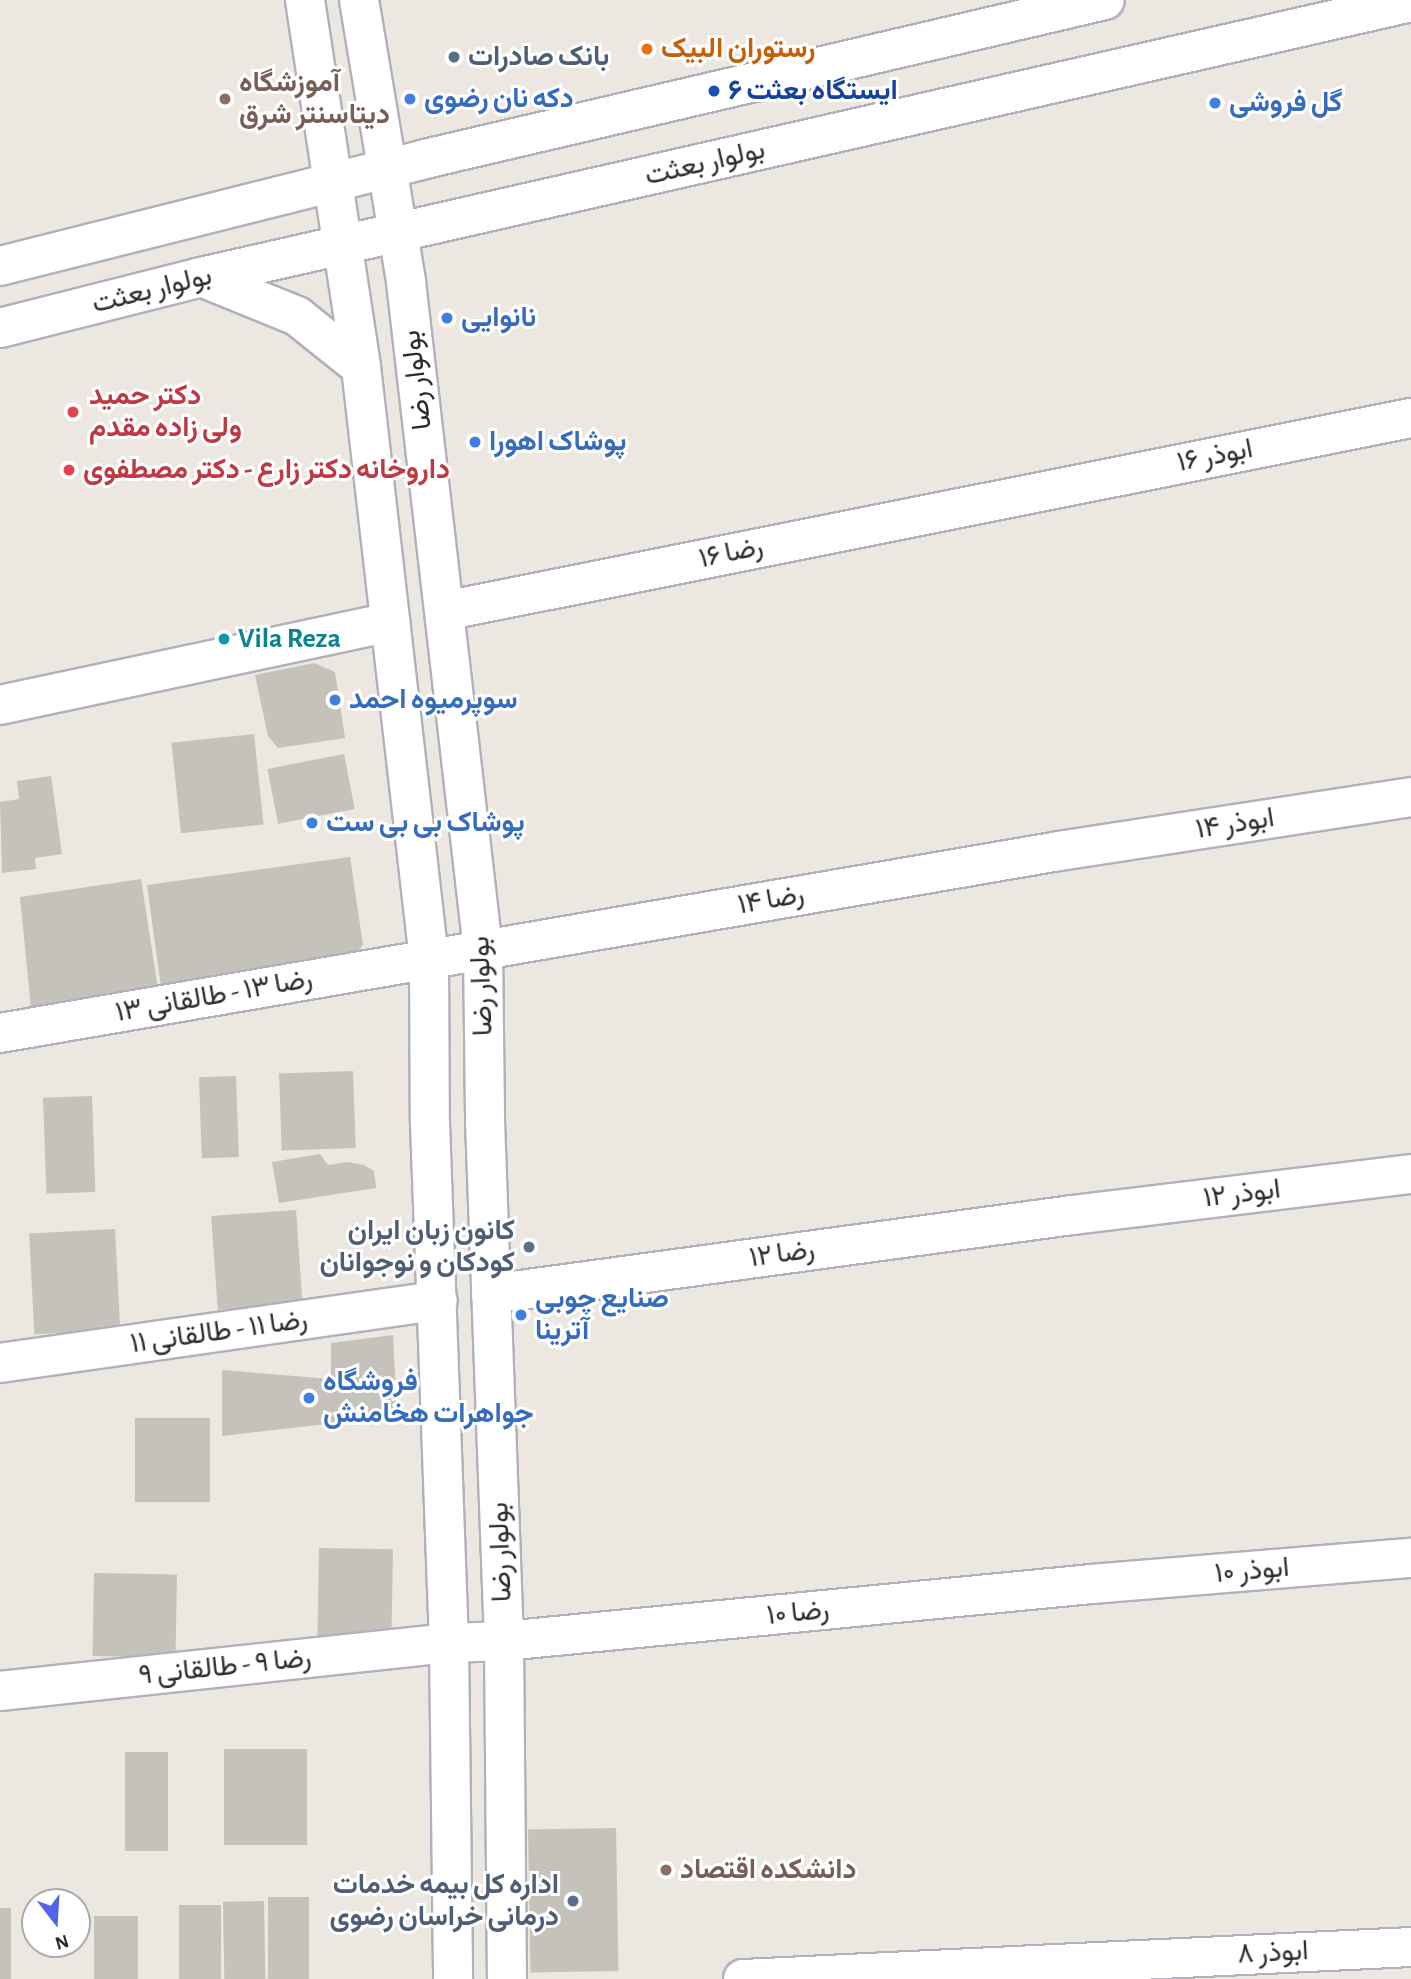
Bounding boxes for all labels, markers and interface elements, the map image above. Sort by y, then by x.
place label: رستوران البیک [661,32,815,66]
place label: بانک صادرات [468,40,609,74]
marker: رستوران البیک [639,41,655,57]
marker: بانک صادرات [446,49,462,65]
place label: آموزشگاه دیتاسنتر شرق [239,66,390,132]
place label: ایستگاه بعثت ۶ [728,74,898,108]
place label: دکه نان رضوی [424,82,574,116]
marker: ایستگاه بعثت ۶ [706,83,722,99]
place label: گل فروشی [1229,86,1343,120]
marker: آموزشگاه دیتاسنتر شرق [217,91,233,107]
marker: دکه نان رضوی [402,91,418,107]
marker: گل فروشی [1207,95,1223,111]
street label: بولوار بعثت [642,133,768,193]
street label: بولوار بعثت [89,259,215,321]
place label: نانوایی [461,301,536,335]
marker: نانوایی [439,310,455,326]
street label: بولوار رضا [394,328,440,432]
place label: دکتر حمید ولی زاده مقدم [89,379,242,445]
marker: دکتر حمید ولی زاده مقدم [63,402,83,422]
place label: پوشاک اهورا [489,425,627,459]
street label: ابوذر ۱۶ [1174,432,1256,480]
marker: پوشاک اهورا [467,434,483,450]
place label: داروخانه دکتر زارع - دکتر مصطفوی [83,453,450,487]
marker: داروخانه دکتر زارع - دکتر مصطفوی [61,462,77,478]
street label: رضا ۱۶ [696,530,766,576]
place label: Vila Reza [238,622,341,656]
marker: Vila Reza [216,631,232,647]
place label: سوپرمیوه احمد [349,683,518,717]
marker: سوپرمیوه احمد [327,692,343,708]
street label: ابوذر ۱۴ [1193,801,1277,847]
place label: پوشاک بی بی ست [326,806,525,840]
marker: پوشاک بی بی ست [304,815,320,831]
street label: رضا ۱۴ [735,878,807,922]
street label: بولوار رضا [463,935,501,1037]
street label: رضا ۱۳ - طالقانی ۱۳ [113,962,315,1030]
street label: ابوذر ۱۲ [1201,1173,1283,1215]
place label: کانون زبان ایران کودکان و نوجوانان [319,1214,515,1280]
street label: رضا ۱۲ [747,1233,817,1275]
marker: کانون زبان ایران کودکان و نوجوانان [521,1239,537,1255]
place label: صنایع چوبی آترینا [535,1282,669,1348]
street label: رضا ۱۱ - طالقانی ۱۱ [128,1303,310,1361]
marker: صنایع چوبی آترینا [513,1307,529,1323]
place label: فروشگاه جواهرات هخامنش [323,1365,533,1431]
marker: فروشگاه جواهرات هخامنش [301,1390,317,1406]
street label: بولوار رضا [482,1501,520,1603]
street label: ابوذر ۱۰ [1213,1551,1291,1591]
street label: رضا ۱۰ [765,1593,831,1633]
street label: رضا ۹ - طالقانی ۹ [137,1641,313,1693]
place label: دانشکده اقتصاد [680,1853,857,1887]
marker: دانشکده اقتصاد [658,1862,674,1878]
place label: اداره کل بیمه خدمات درمانی خراسان رضوی [329,1868,559,1934]
north arrow [21,1888,91,1958]
marker: اداره کل بیمه خدمات درمانی خراسان رضوی [565,1893,581,1909]
text: N [53,1931,71,1953]
street label: ابوذر ۸ [1237,1934,1309,1972]

